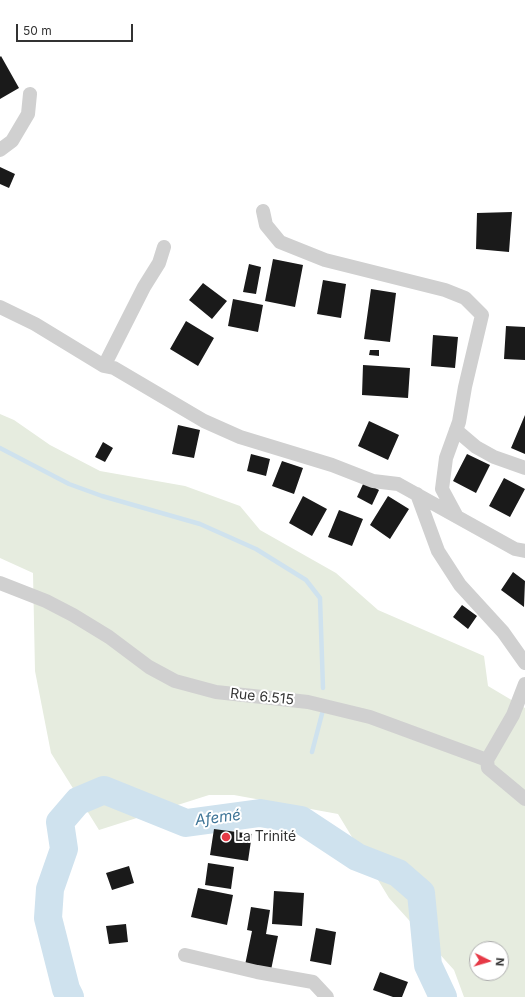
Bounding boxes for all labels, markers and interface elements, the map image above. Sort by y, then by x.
scale bar [18,16,135,42]
text: 50 m [23,23,52,38]
street label: Rue 6.515 [229,685,295,709]
water label: Afemé [194,806,242,830]
place label: La Trinité [235,829,296,845]
marker: La Trinité [220,831,232,843]
north arrow [469,941,509,981]
text: N [493,957,507,967]

